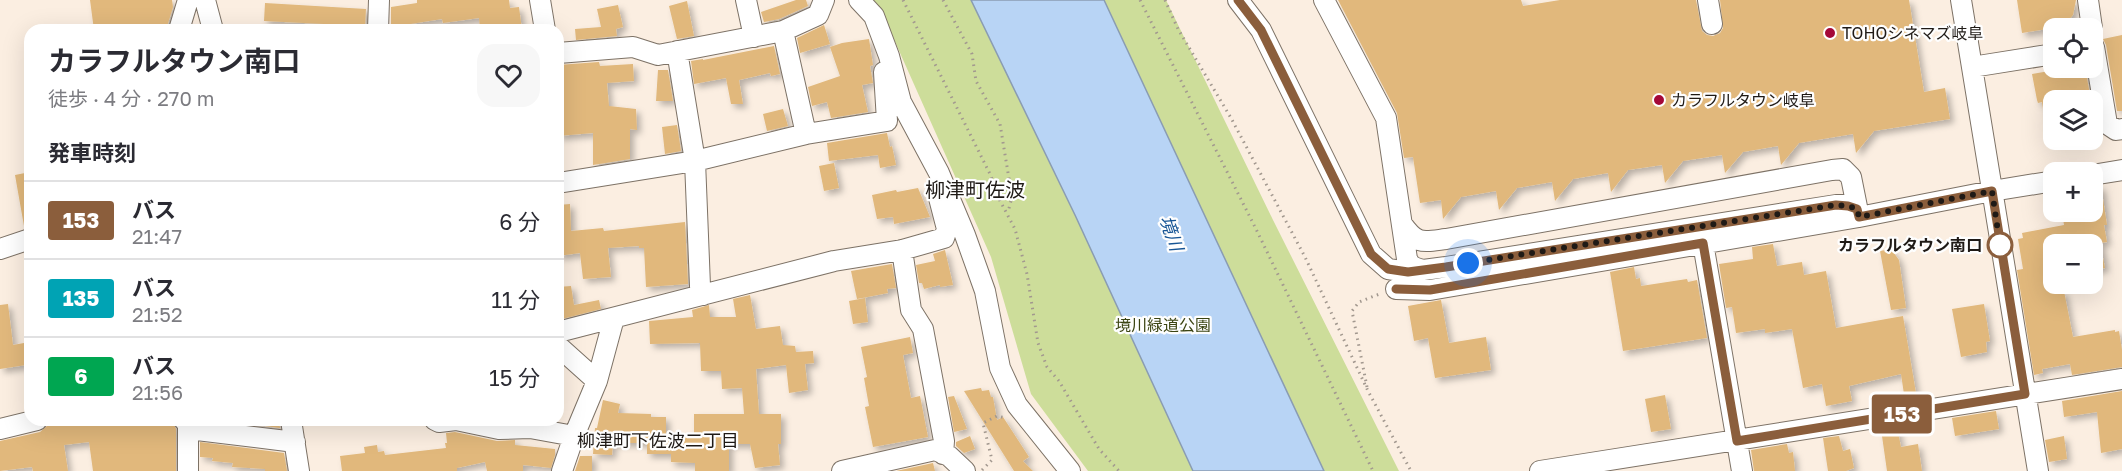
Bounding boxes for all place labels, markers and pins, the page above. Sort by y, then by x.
place label: TOHOシネマズ岐阜 [1842,23,1983,43]
marker: TOHOシネマズ岐阜 [1823,26,1837,40]
place label: カラフルタウン岐阜 [1671,90,1815,110]
marker: カラフルタウン岐阜 [1652,93,1666,107]
marker: カラフルタウン南口 [1987,232,2013,258]
place label: カラフルタウン南口 [1838,235,1982,255]

